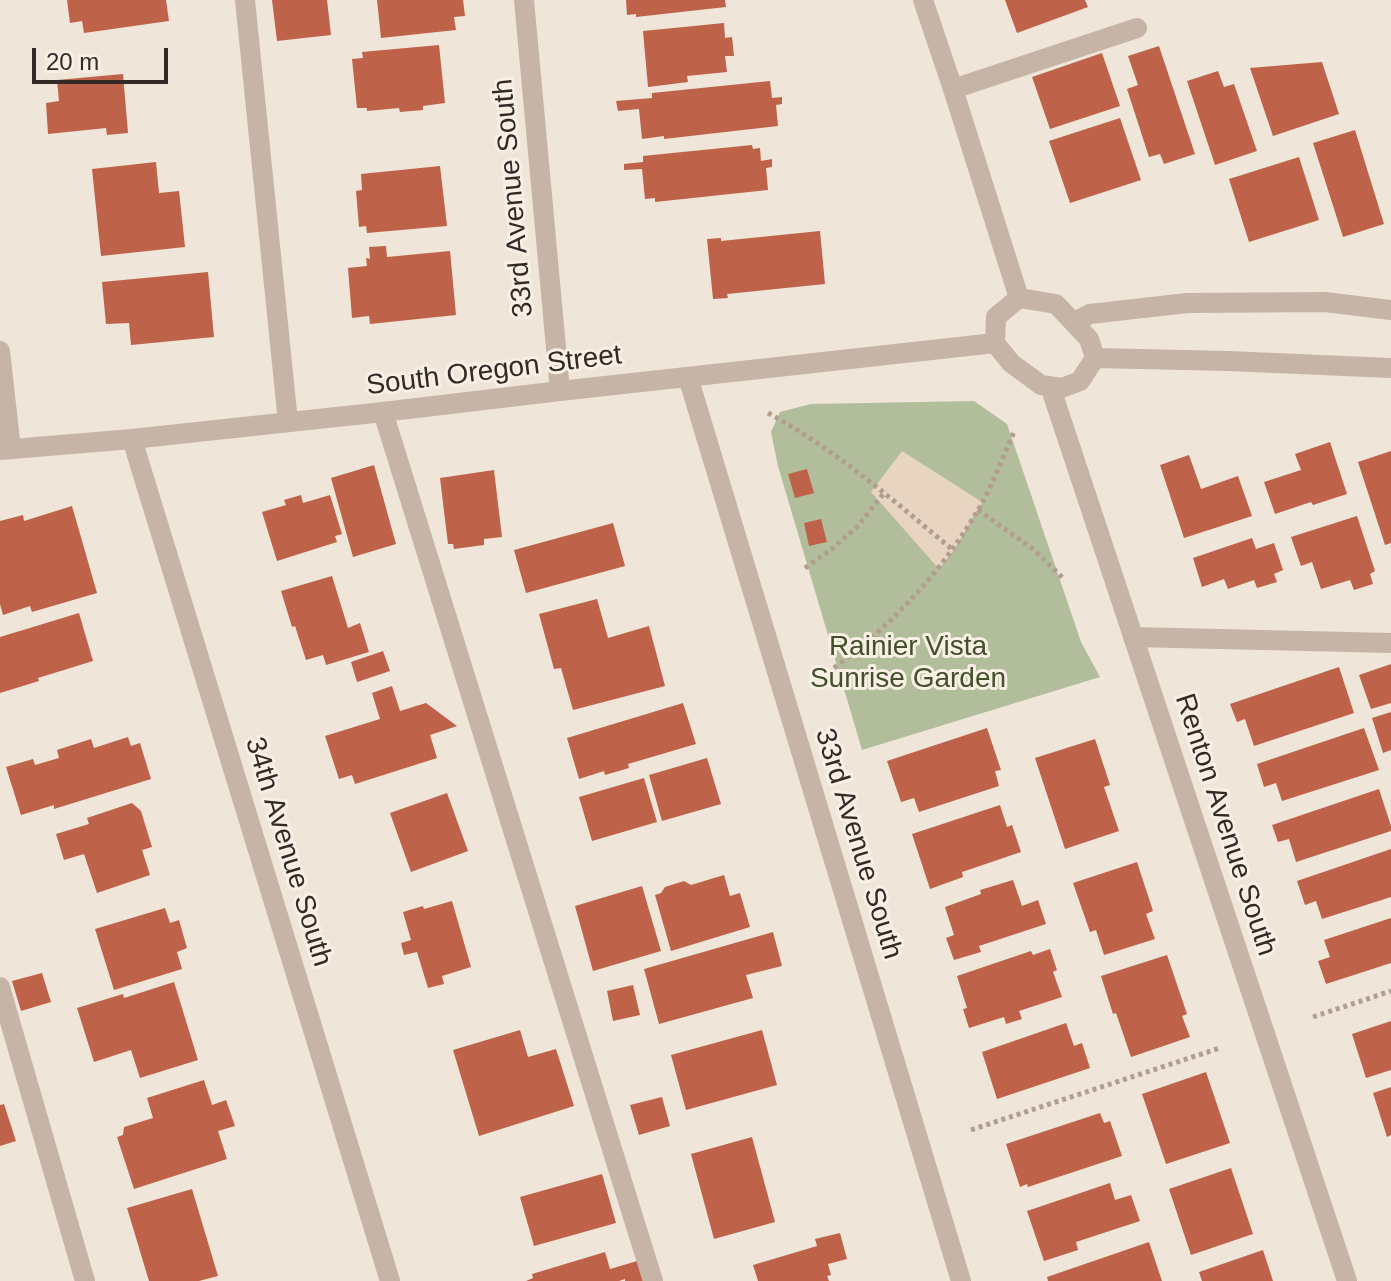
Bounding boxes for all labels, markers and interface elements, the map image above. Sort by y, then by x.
scale bar [36,32,172,82]
text: 20 m [46,48,99,75]
street label: 33rd Avenue South [487,77,541,319]
street label: South Oregon Street [364,339,624,403]
park label: Rainier Vista Sunrise Garden [810,630,1006,696]
street label: Renton Avenue South [1167,690,1283,960]
street label: 33rd Avenue South [807,725,909,963]
street label: 34th Avenue South [237,733,339,971]

